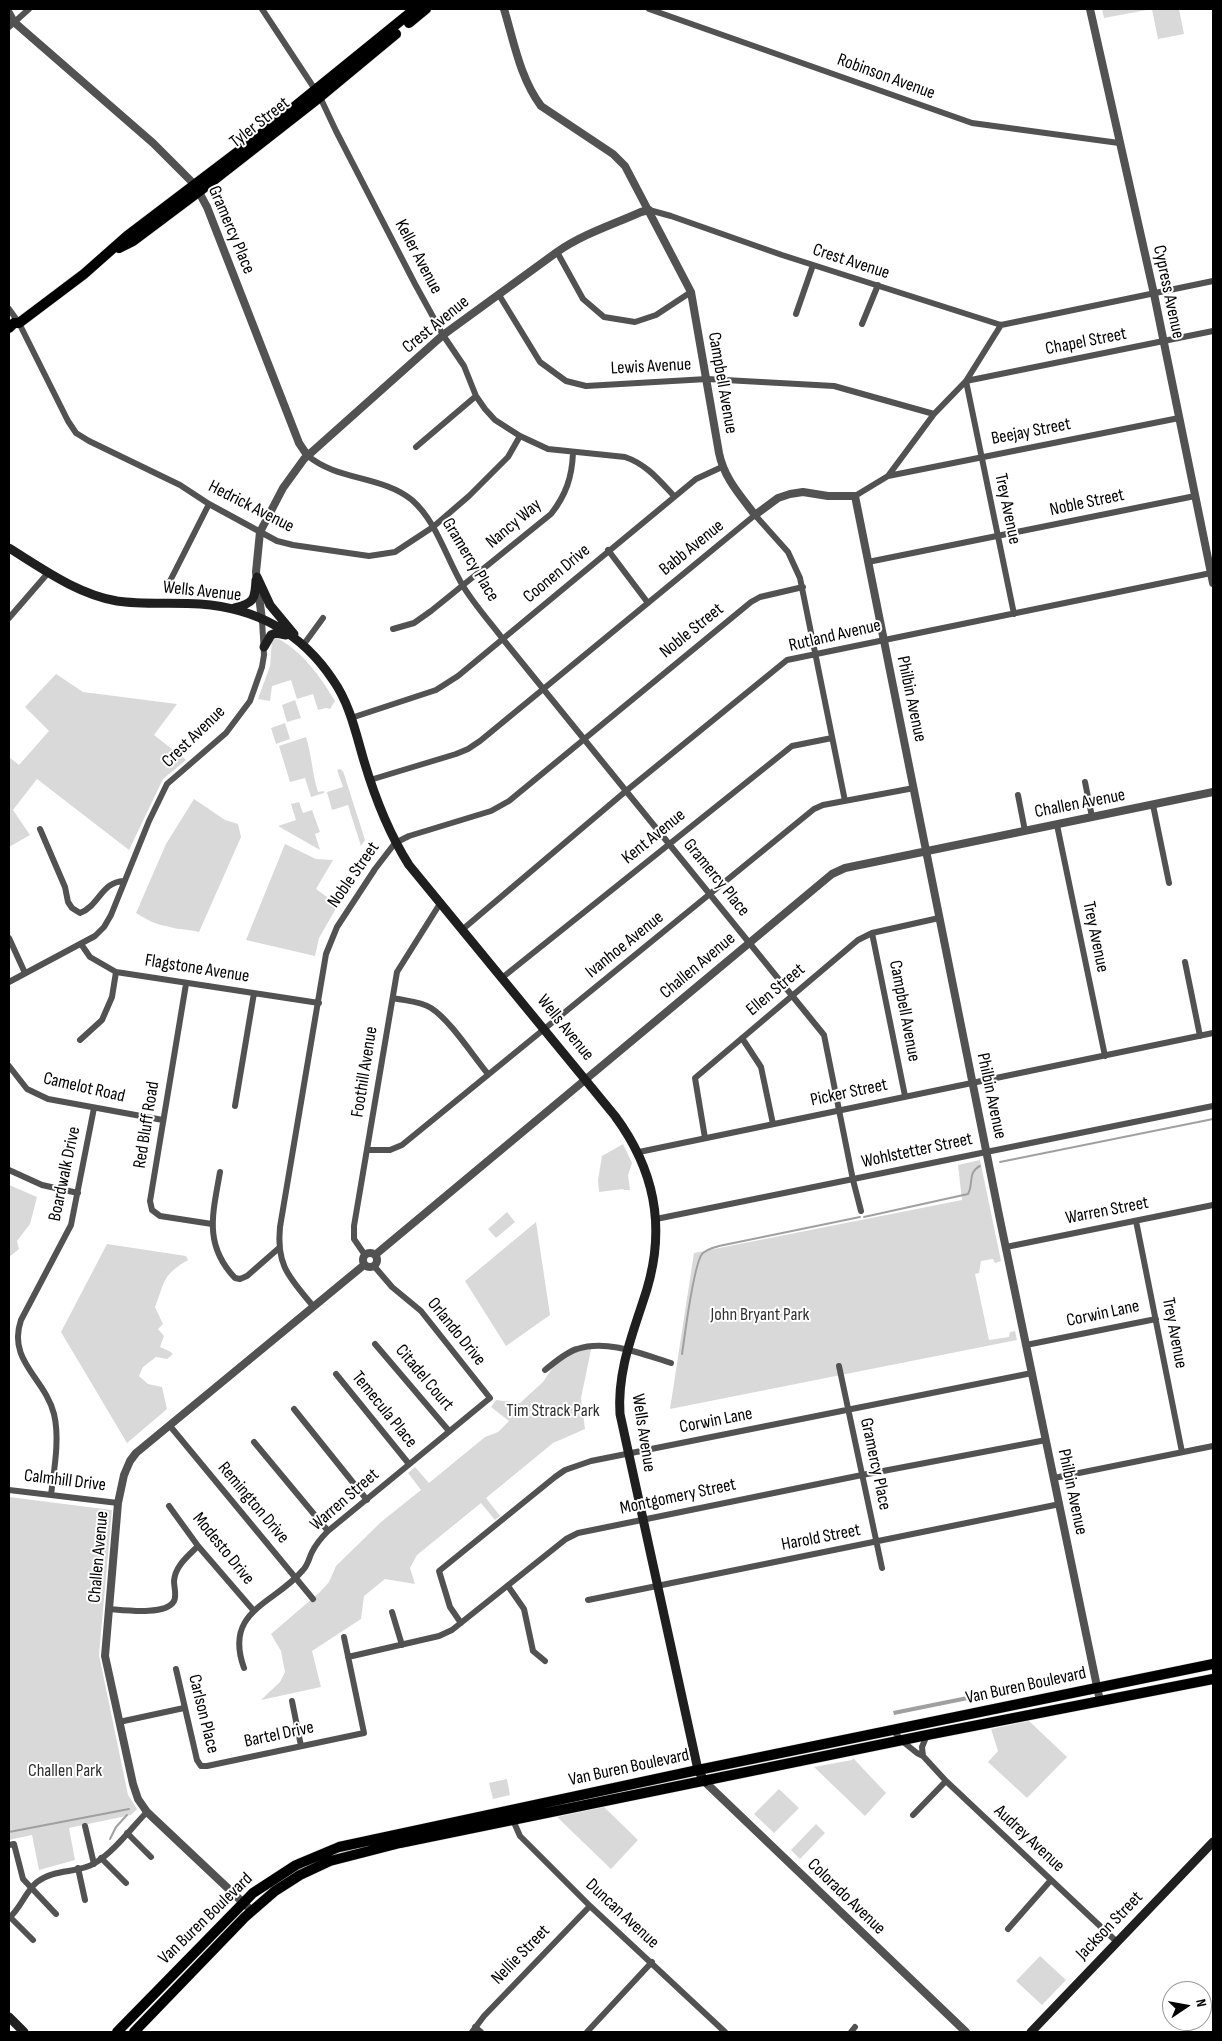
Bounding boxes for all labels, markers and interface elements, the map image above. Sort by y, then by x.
street label: Robinson Avenue [834,49,938,105]
street label: Tyler Street [226,93,294,153]
street label: Gramercy Place [203,183,259,277]
street label: Keller Avenue [389,216,447,298]
street label: Crest Avenue [810,239,892,285]
street label: Cypress Avenue [1148,243,1188,341]
street label: Crest Avenue [398,292,474,358]
street label: Chapel Street [1044,324,1128,360]
street label: Campbell Avenue [702,331,742,435]
street label: Lewis Avenue [610,354,692,380]
street label: Beejay Street [990,414,1072,450]
street label: Trey Avenue [989,472,1025,546]
street label: Hedrick Avenue [205,476,297,538]
street label: Noble Street [1048,485,1126,521]
street label: Nancy Way [482,495,546,553]
street label: Gramercy Place [437,514,503,606]
street label: Babb Avenue [655,515,729,581]
street label: Coonen Drive [519,540,595,608]
street label: Wells Avenue [162,577,242,607]
street label: Noble Street [656,599,728,663]
street label: Rutland Avenue [787,615,883,657]
street label: Philbin Avenue [891,654,931,744]
street label: Crest Avenue [158,702,230,772]
street label: Challen Avenue [1033,785,1127,823]
street label: Kent Avenue [618,805,690,869]
street label: Gramercy Place [678,835,754,921]
street label: Noble Street [323,838,385,912]
street label: Trey Avenue [1077,900,1113,974]
street label: Ivanhoe Avenue [582,907,668,983]
street label: Challen Avenue [656,928,740,1004]
street label: Flagstone Avenue [143,950,251,988]
street label: Ellen Street [742,959,810,1021]
street label: Campbell Avenue [884,959,924,1063]
street label: Wells Avenue [532,991,598,1065]
street label: Foothill Avenue [347,1025,383,1119]
street label: Philbin Avenue [971,1051,1011,1141]
street label: Camelot Road [41,1068,127,1108]
street label: Picker Street [809,1074,889,1112]
street label: Red Bluff Road [129,1080,165,1170]
street label: Boardwalk Drive [44,1125,86,1223]
street label: Wohlstetter Street [859,1129,975,1173]
street label: Warren Street [1064,1192,1150,1230]
street label: Orlando Drive [422,1294,490,1370]
street label: Corwin Lane [1065,1296,1141,1332]
street label: Trey Avenue [1157,1296,1191,1370]
park label: John Bryant Park [711,1304,809,1326]
street label: Citadel Court [390,1340,458,1416]
street label: Temecula Place [347,1367,421,1453]
street label: Wells Avenue [626,1392,660,1474]
park label: Tim Strack Park [506,1400,600,1422]
street label: Corwin Lane [678,1403,754,1439]
street label: Gramercy Place [855,1416,895,1512]
street label: Philbin Avenue [1052,1447,1092,1537]
street label: Remington Drive [213,1458,293,1548]
street label: Warren Street [306,1464,384,1536]
street label: Calmhill Drive [23,1465,107,1497]
street label: Montgomery Street [618,1474,738,1520]
street label: Modesto Drive [187,1509,259,1589]
street label: Challen Avenue [84,1510,114,1604]
street label: Harold Street [780,1520,862,1556]
street label: Van Buren Boulevard [964,1663,1088,1709]
street label: Carlson Place [183,1672,223,1756]
street label: Bartel Drive [242,1717,316,1753]
street label: Van Buren Boulevard [567,1745,691,1791]
park label: Challen Park [28,1760,102,1782]
street label: Audrey Avenue [989,1801,1069,1877]
street label: Colorado Avenue [802,1854,890,1940]
street label: Van Buren Boulevard [154,1869,258,1969]
street label: Duncan Avenue [581,1875,663,1953]
street label: Jackson Street [1072,1887,1148,1965]
street label: Nellie Street [487,1921,555,1989]
north arrow [1162,1981,1212,2031]
text: N [1192,1998,1210,2008]

